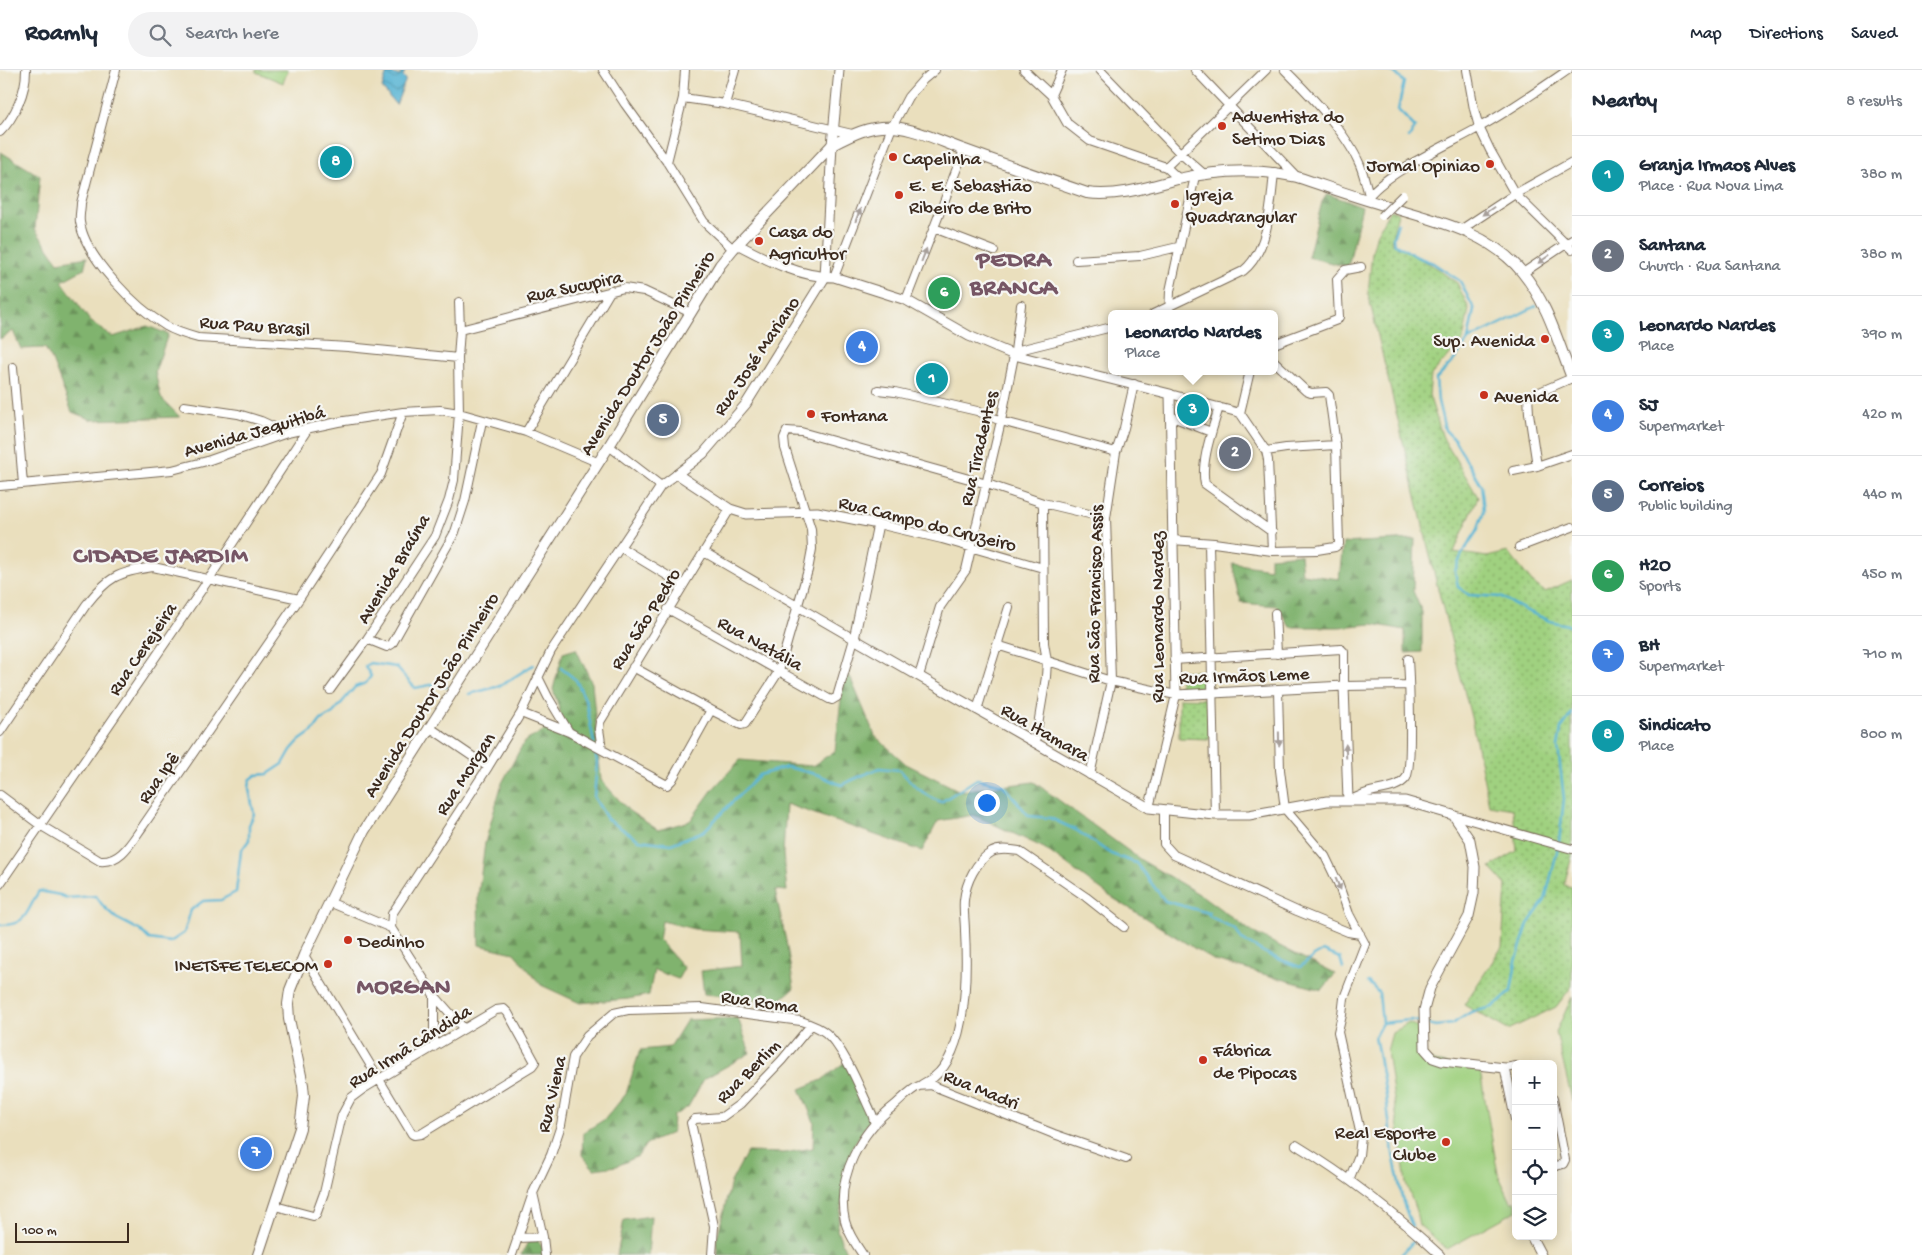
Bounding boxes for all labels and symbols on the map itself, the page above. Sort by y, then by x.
place label: Adventista do Setimo Dias [1232,107,1344,152]
marker: Adventista do Setimo Dias [1216,120,1228,132]
pin: 8 [320,143,352,181]
place label: Capelinha [903,149,983,172]
marker: Capelinha [887,151,899,163]
place label: Jornal Opiniao [1367,156,1480,179]
marker: Jornal Opiniao [1484,158,1496,170]
place label: E. E. Sebastião Ribeiro de Brito [909,176,1032,221]
place label: Igreja Quadrangular [1185,185,1298,230]
marker: E. E. Sebastião Ribeiro de Brito [893,189,905,201]
marker: Igreja Quadrangular [1169,198,1181,210]
one-way arrow [1481,206,1495,216]
one-way arrow [854,208,862,222]
place label: Casa do Agricultor [769,222,848,267]
marker: Casa do Agricultor [753,235,765,247]
street label: Avenida Doutor João Pinheiro [576,247,722,461]
district label: PEDRA BRANCA [969,247,1059,304]
one-way arrow [920,248,928,262]
one-way arrow [1537,254,1551,264]
street label: Rua Sucupira [525,267,626,310]
pin: 6 [928,274,960,312]
street label: Rua José Mariano [709,293,806,421]
street label: Rua Pau Brasil [199,312,311,343]
pin: 4 [846,328,878,366]
place label: Sup. Avenida [1433,331,1536,354]
marker: Sup. Avenida [1539,333,1551,345]
pin: 1 [916,360,948,398]
place label: Avenida [1494,387,1560,410]
street label: Rua Tiradentes [956,388,1005,508]
marker: Avenida [1478,389,1490,401]
pin: 3 [1177,391,1209,429]
pin: 5 [647,401,679,439]
street label: Avenida Jequitibá [182,402,329,464]
place label: Fontana [820,406,889,429]
marker: Fontana [805,408,817,420]
pin: 2 [1219,434,1251,472]
street label: Rua Campo do Cruzeiro [836,492,1019,559]
street label: Rua São Francisco Assis [1083,504,1110,683]
street label: Avenida Braúna [353,509,438,629]
street label: Rua Leonardo Nardez [1148,531,1171,703]
district label: CIDADE JARDIM [73,543,249,572]
street label: Rua São Pedro [607,565,687,675]
street label: Avenida Doutor João Pinheiro [360,589,506,803]
street label: Rua Cerejeira [104,598,184,701]
street label: Rua Natália [713,612,807,679]
street label: Rua Irmãos Leme [1178,664,1310,691]
street label: Rua Itamara [996,700,1094,769]
street label: Rua Morgan [432,729,502,821]
one-way arrow [1275,731,1283,747]
one-way arrow [1342,743,1350,759]
street label: Rua Ipê [134,749,186,809]
your location [974,790,1000,816]
one-way arrow [1334,876,1342,891]
place label: Dedinho [356,932,425,955]
marker: Dedinho [342,934,354,946]
place label: INETSFE TELECOM [174,956,319,979]
marker: INETSFE TELECOM [322,958,334,970]
district label: MORGAN [357,974,451,1003]
street label: Rua Roma [719,987,801,1020]
street label: Rua Irmã Cândida [345,1000,478,1095]
street label: Rua Berlim [712,1035,787,1110]
place label: Fábrica de Pipocas [1212,1041,1297,1086]
street label: Rua Viena [533,1053,574,1135]
marker: Fábrica de Pipocas [1197,1054,1209,1066]
street label: Rua Madri [939,1066,1022,1117]
place label: Real Esporte Clube [1335,1123,1436,1168]
pin: 7 [240,1134,272,1172]
marker: Real Esporte Clube [1440,1136,1452,1148]
scale bar [15,1220,129,1243]

